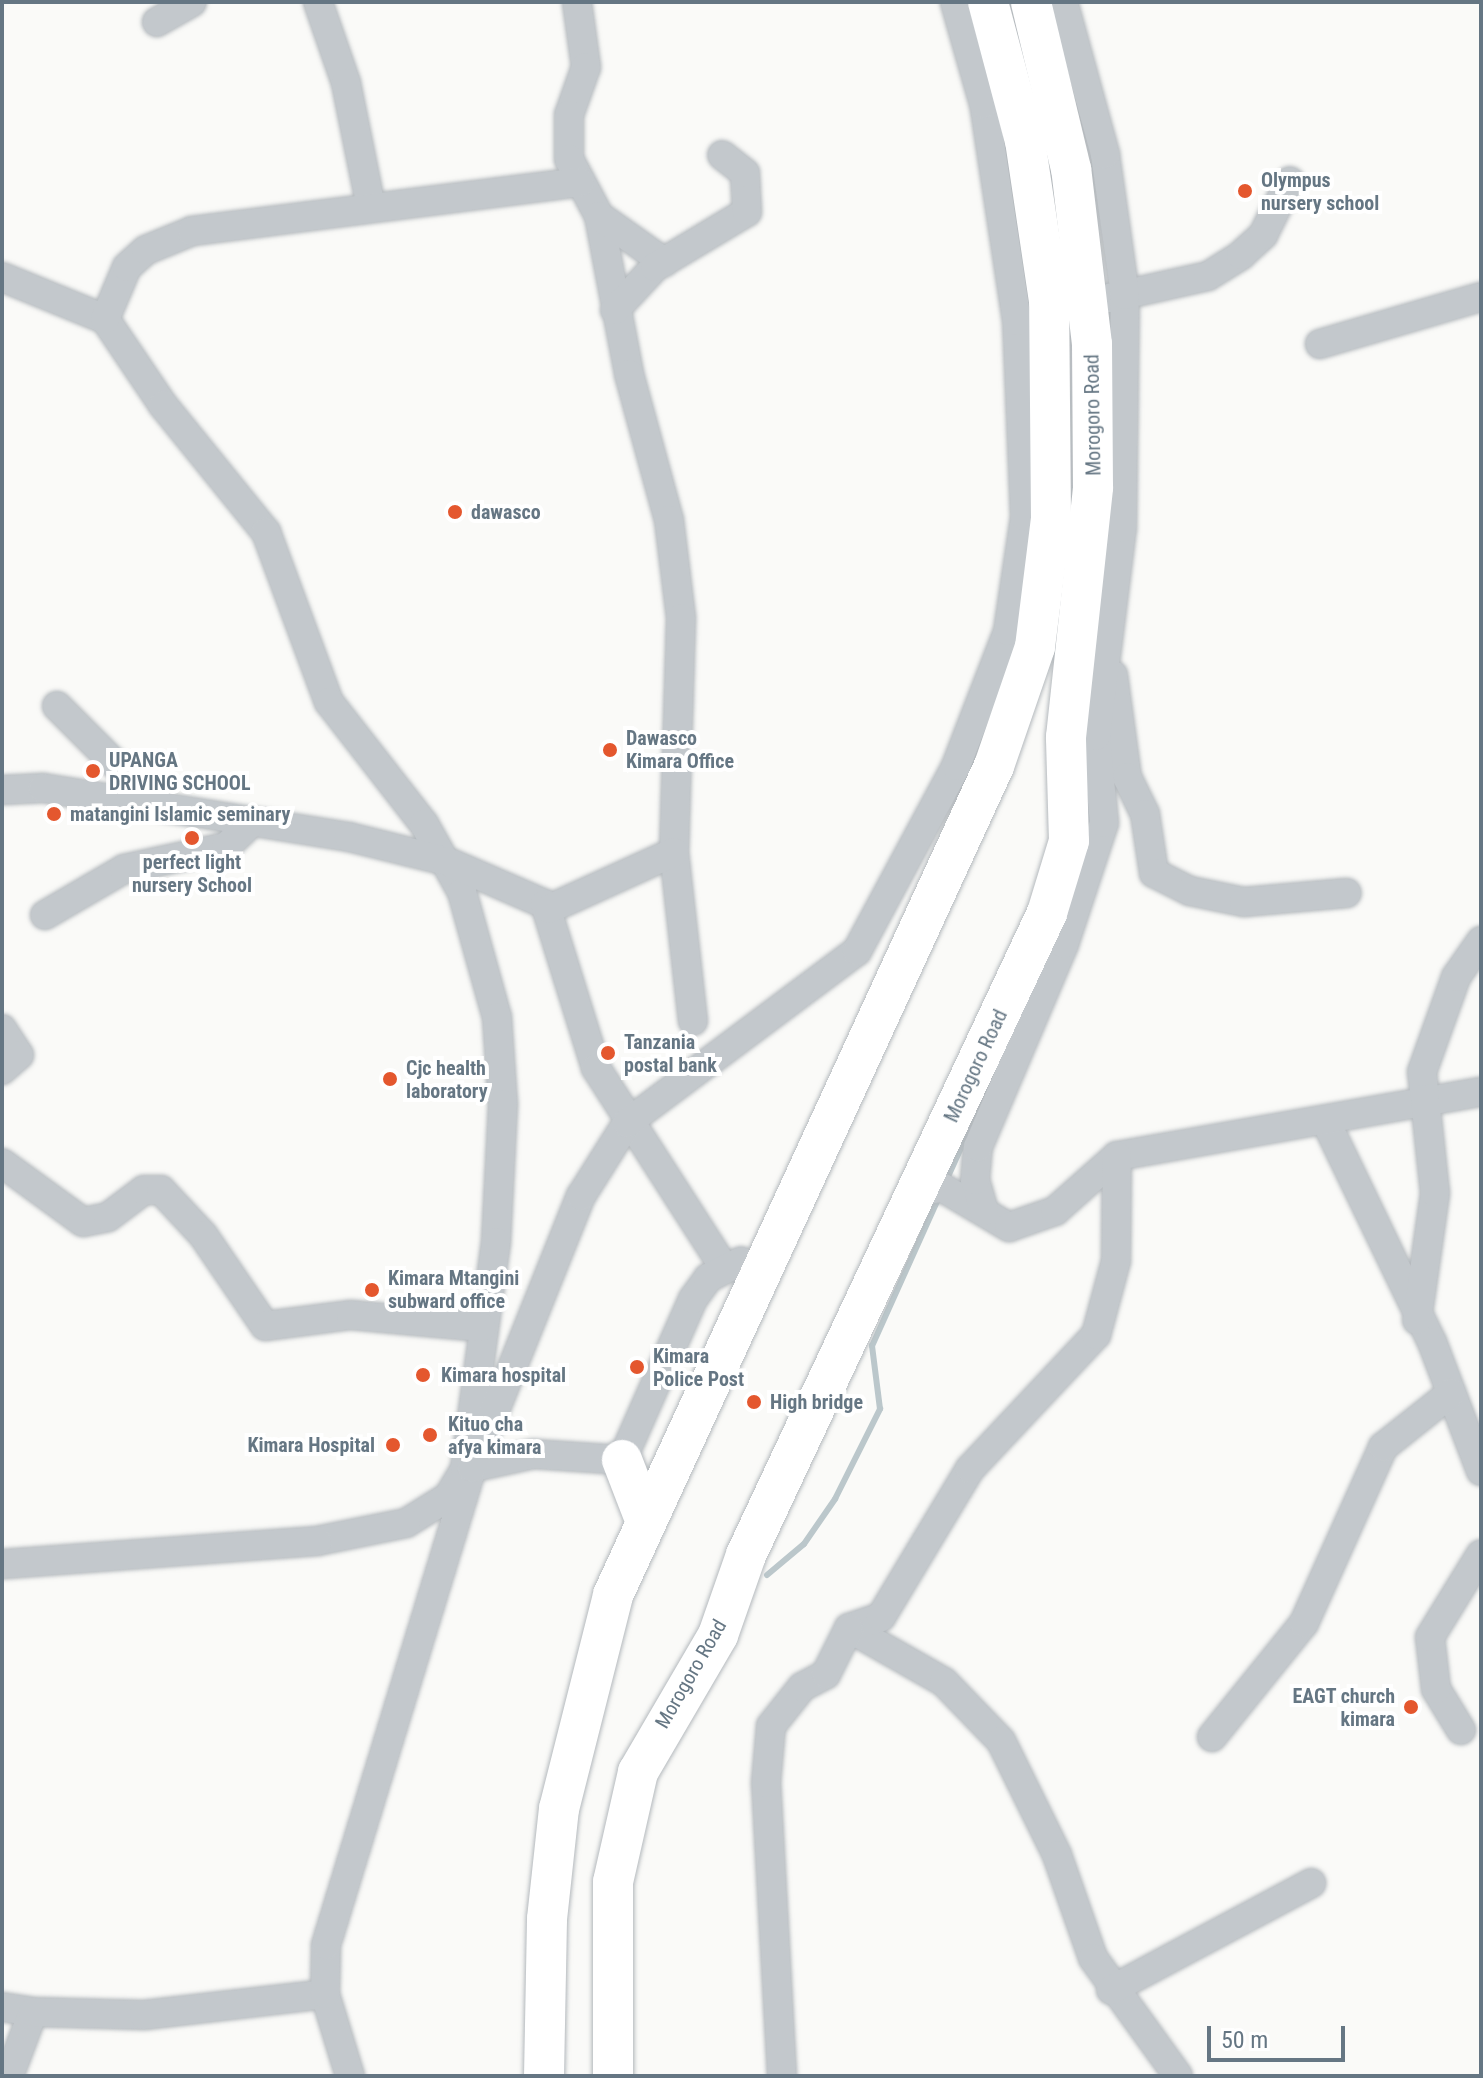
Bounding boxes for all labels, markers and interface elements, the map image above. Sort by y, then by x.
place label: Olympus nursery school [1261,168,1379,215]
marker: Olympus nursery school [1236,182,1254,200]
street label: Morogoro Road [1080,354,1106,476]
place label: dawasco [471,500,541,524]
marker: dawasco [446,503,464,521]
place label: Dawasco Kimara Office [626,726,734,773]
marker: Dawasco Kimara Office [601,741,619,759]
place label: UPANGA DRIVING SCHOOL [109,748,250,795]
marker: UPANGA DRIVING SCHOOL [84,762,102,780]
place label: matangini Islamic seminary [70,802,290,826]
marker: matangini Islamic seminary [45,805,63,823]
marker: perfect light nursery School [183,829,201,847]
place label: perfect light nursery School [132,850,252,897]
street label: Morogoro Road [939,1006,1013,1126]
place label: Tanzania postal bank [624,1030,717,1077]
marker: Tanzania postal bank [599,1044,617,1062]
place label: Cjc health laboratory [406,1056,488,1103]
marker: Cjc health laboratory [381,1070,399,1088]
place label: Kimara Mtangini subward office [388,1266,519,1313]
marker: Kimara Mtangini subward office [363,1281,381,1299]
place label: Kimara Police Post [653,1344,744,1391]
marker: Kimara Police Post [628,1358,646,1376]
place label: Kimara hospital [441,1363,566,1387]
marker: Kimara hospital [412,1364,434,1386]
place label: High bridge [770,1390,863,1414]
marker: High bridge [745,1393,763,1411]
place label: Kituo cha afya kimara [448,1412,541,1459]
marker: Kituo cha afya kimara [419,1424,441,1446]
place label: Kimara Hospital [247,1433,375,1457]
marker: Kimara Hospital [382,1434,404,1456]
street label: Morogoro Road [650,1615,732,1733]
place label: EAGT church kimara [1292,1684,1395,1731]
marker: EAGT church kimara [1402,1698,1420,1716]
scale bar [1211,2010,1349,2060]
text: 50 m [1221,2026,1268,2054]

